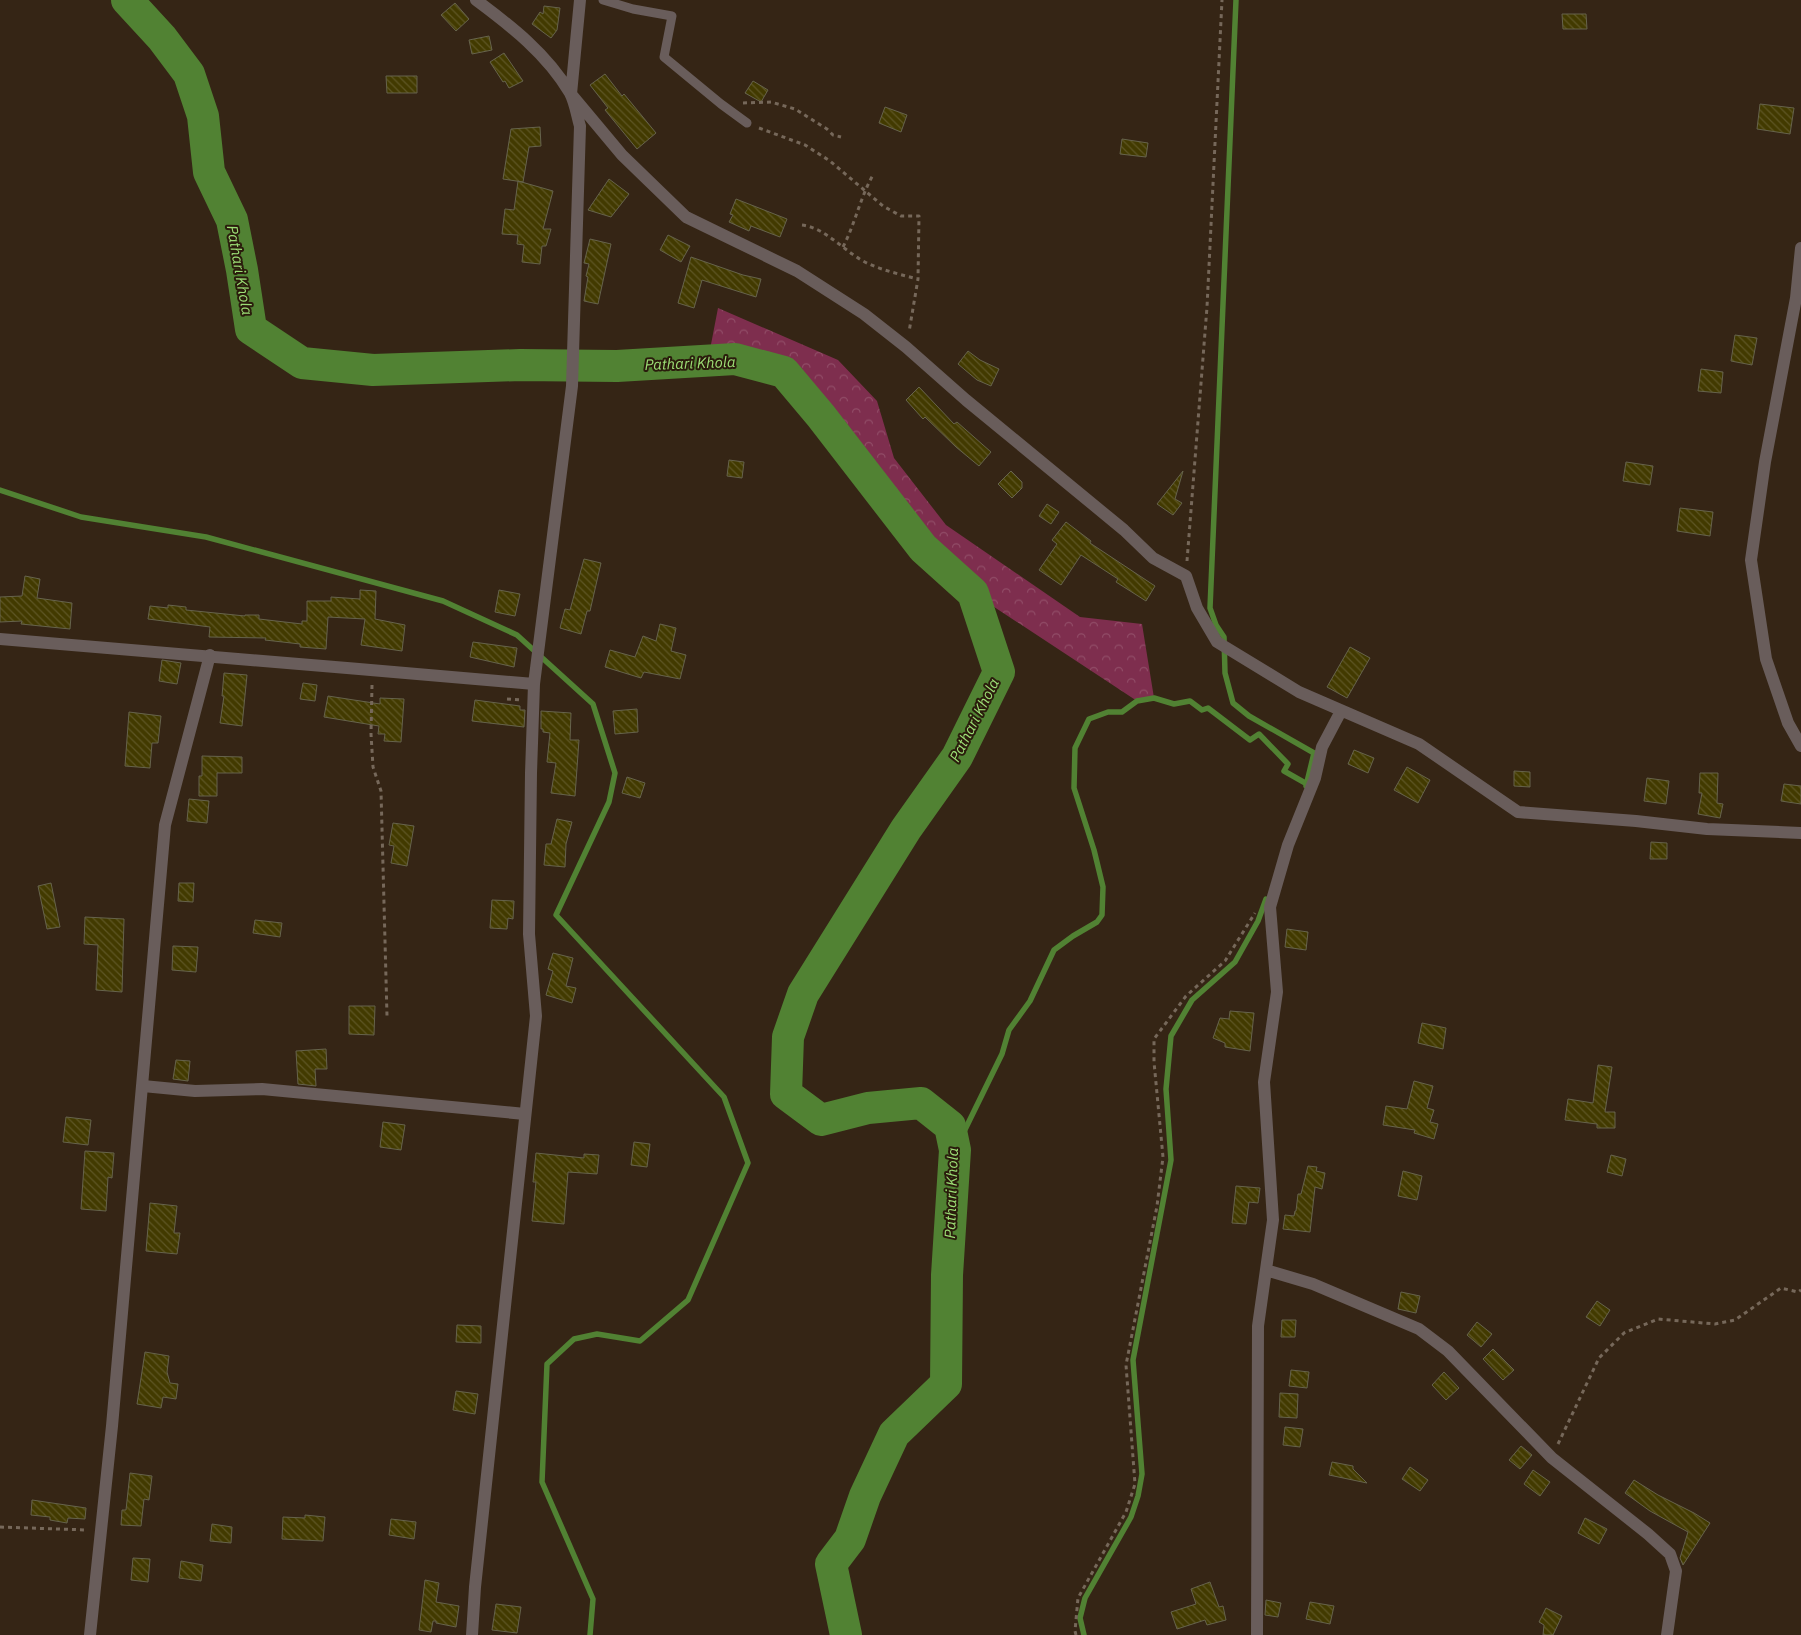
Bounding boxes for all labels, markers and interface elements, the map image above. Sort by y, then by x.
water label: Pathari Khola [223,224,257,317]
water label: Pathari Khola [644,352,736,374]
water label: Pathari Khola [945,675,1003,765]
water label: Pathari Khola [940,1147,962,1239]

